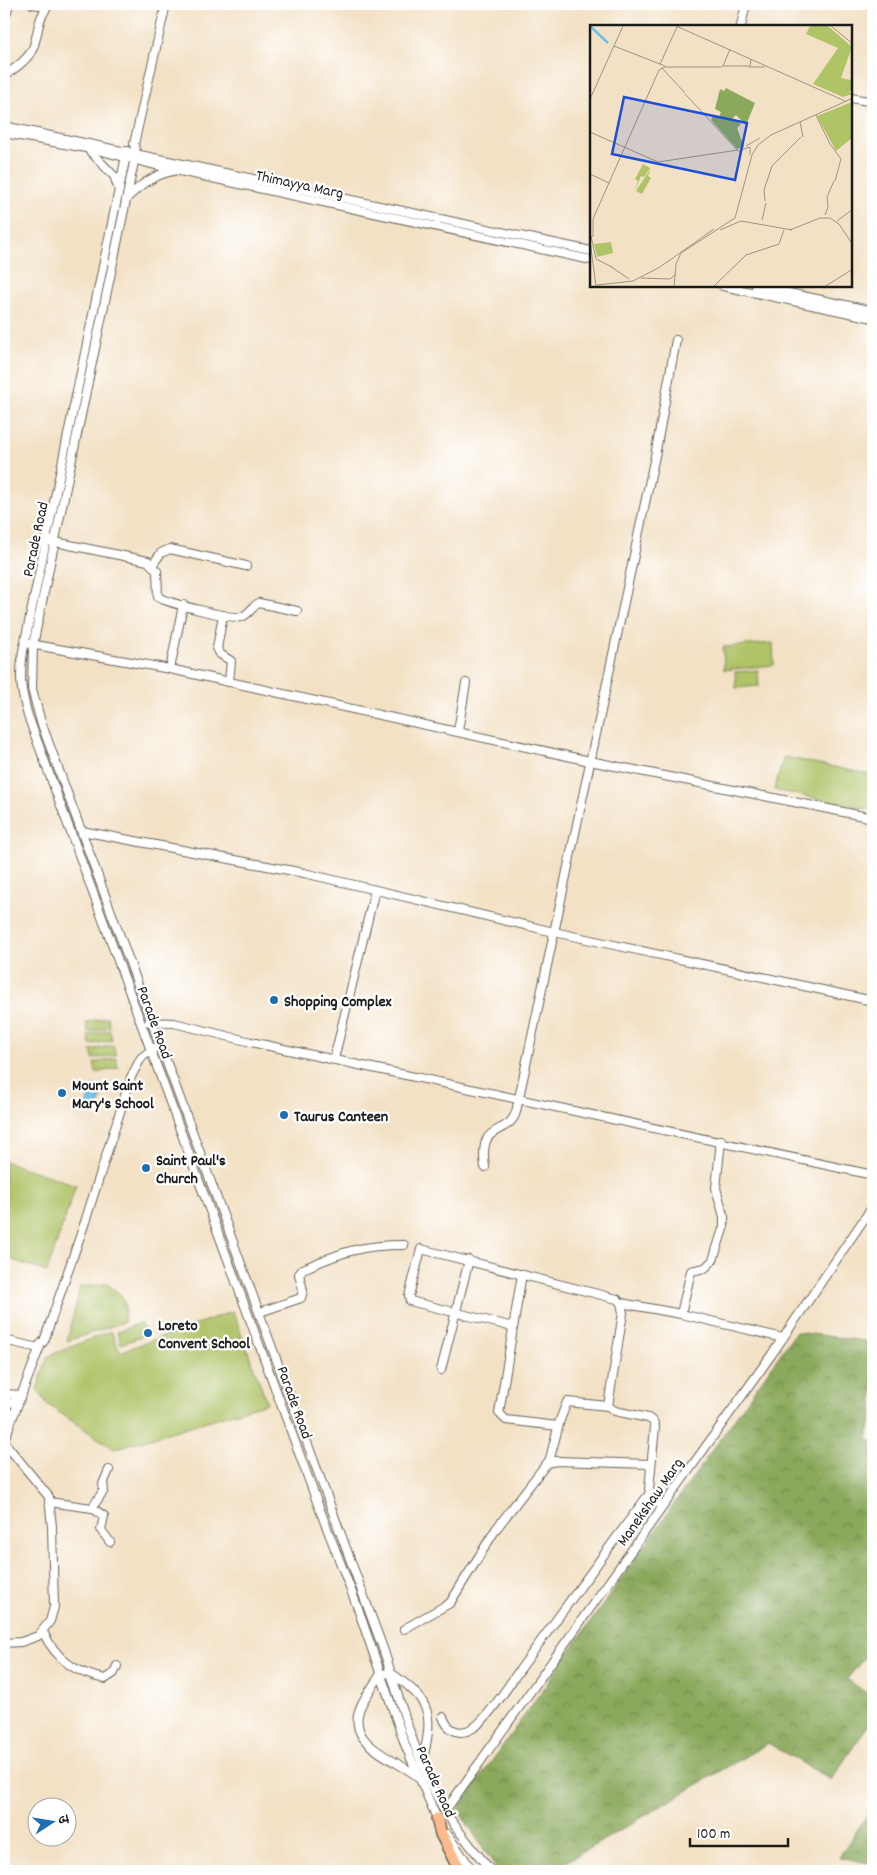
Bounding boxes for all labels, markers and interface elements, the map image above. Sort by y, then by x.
inset map [590,25,852,288]
street label: Thimayya Marg [254,165,345,206]
street label: Parade Road [17,500,56,579]
street label: Parade Road [130,983,178,1063]
place label: Shopping Complex [284,991,391,1014]
marker: Shopping Complex [268,994,280,1006]
place label: Mount Saint Mary's School [72,1075,154,1116]
marker: Mount Saint Mary's School [56,1087,68,1099]
place label: Taurus Canteen [294,1106,388,1129]
marker: Taurus Canteen [278,1109,290,1121]
place label: Saint Paul's Church [156,1150,226,1191]
marker: Saint Paul's Church [140,1162,152,1174]
place label: Loreto Convent School [158,1315,250,1356]
marker: Loreto Convent School [142,1327,154,1339]
street label: Parade Road [270,1363,318,1443]
street label: Manekshaw Marg [612,1454,690,1551]
street label: Parade Road [409,1742,461,1822]
north arrow [28,1798,78,1848]
text: उ [52,1813,74,1827]
scale bar [690,1815,787,1847]
text: 100 m [697,1824,730,1846]

